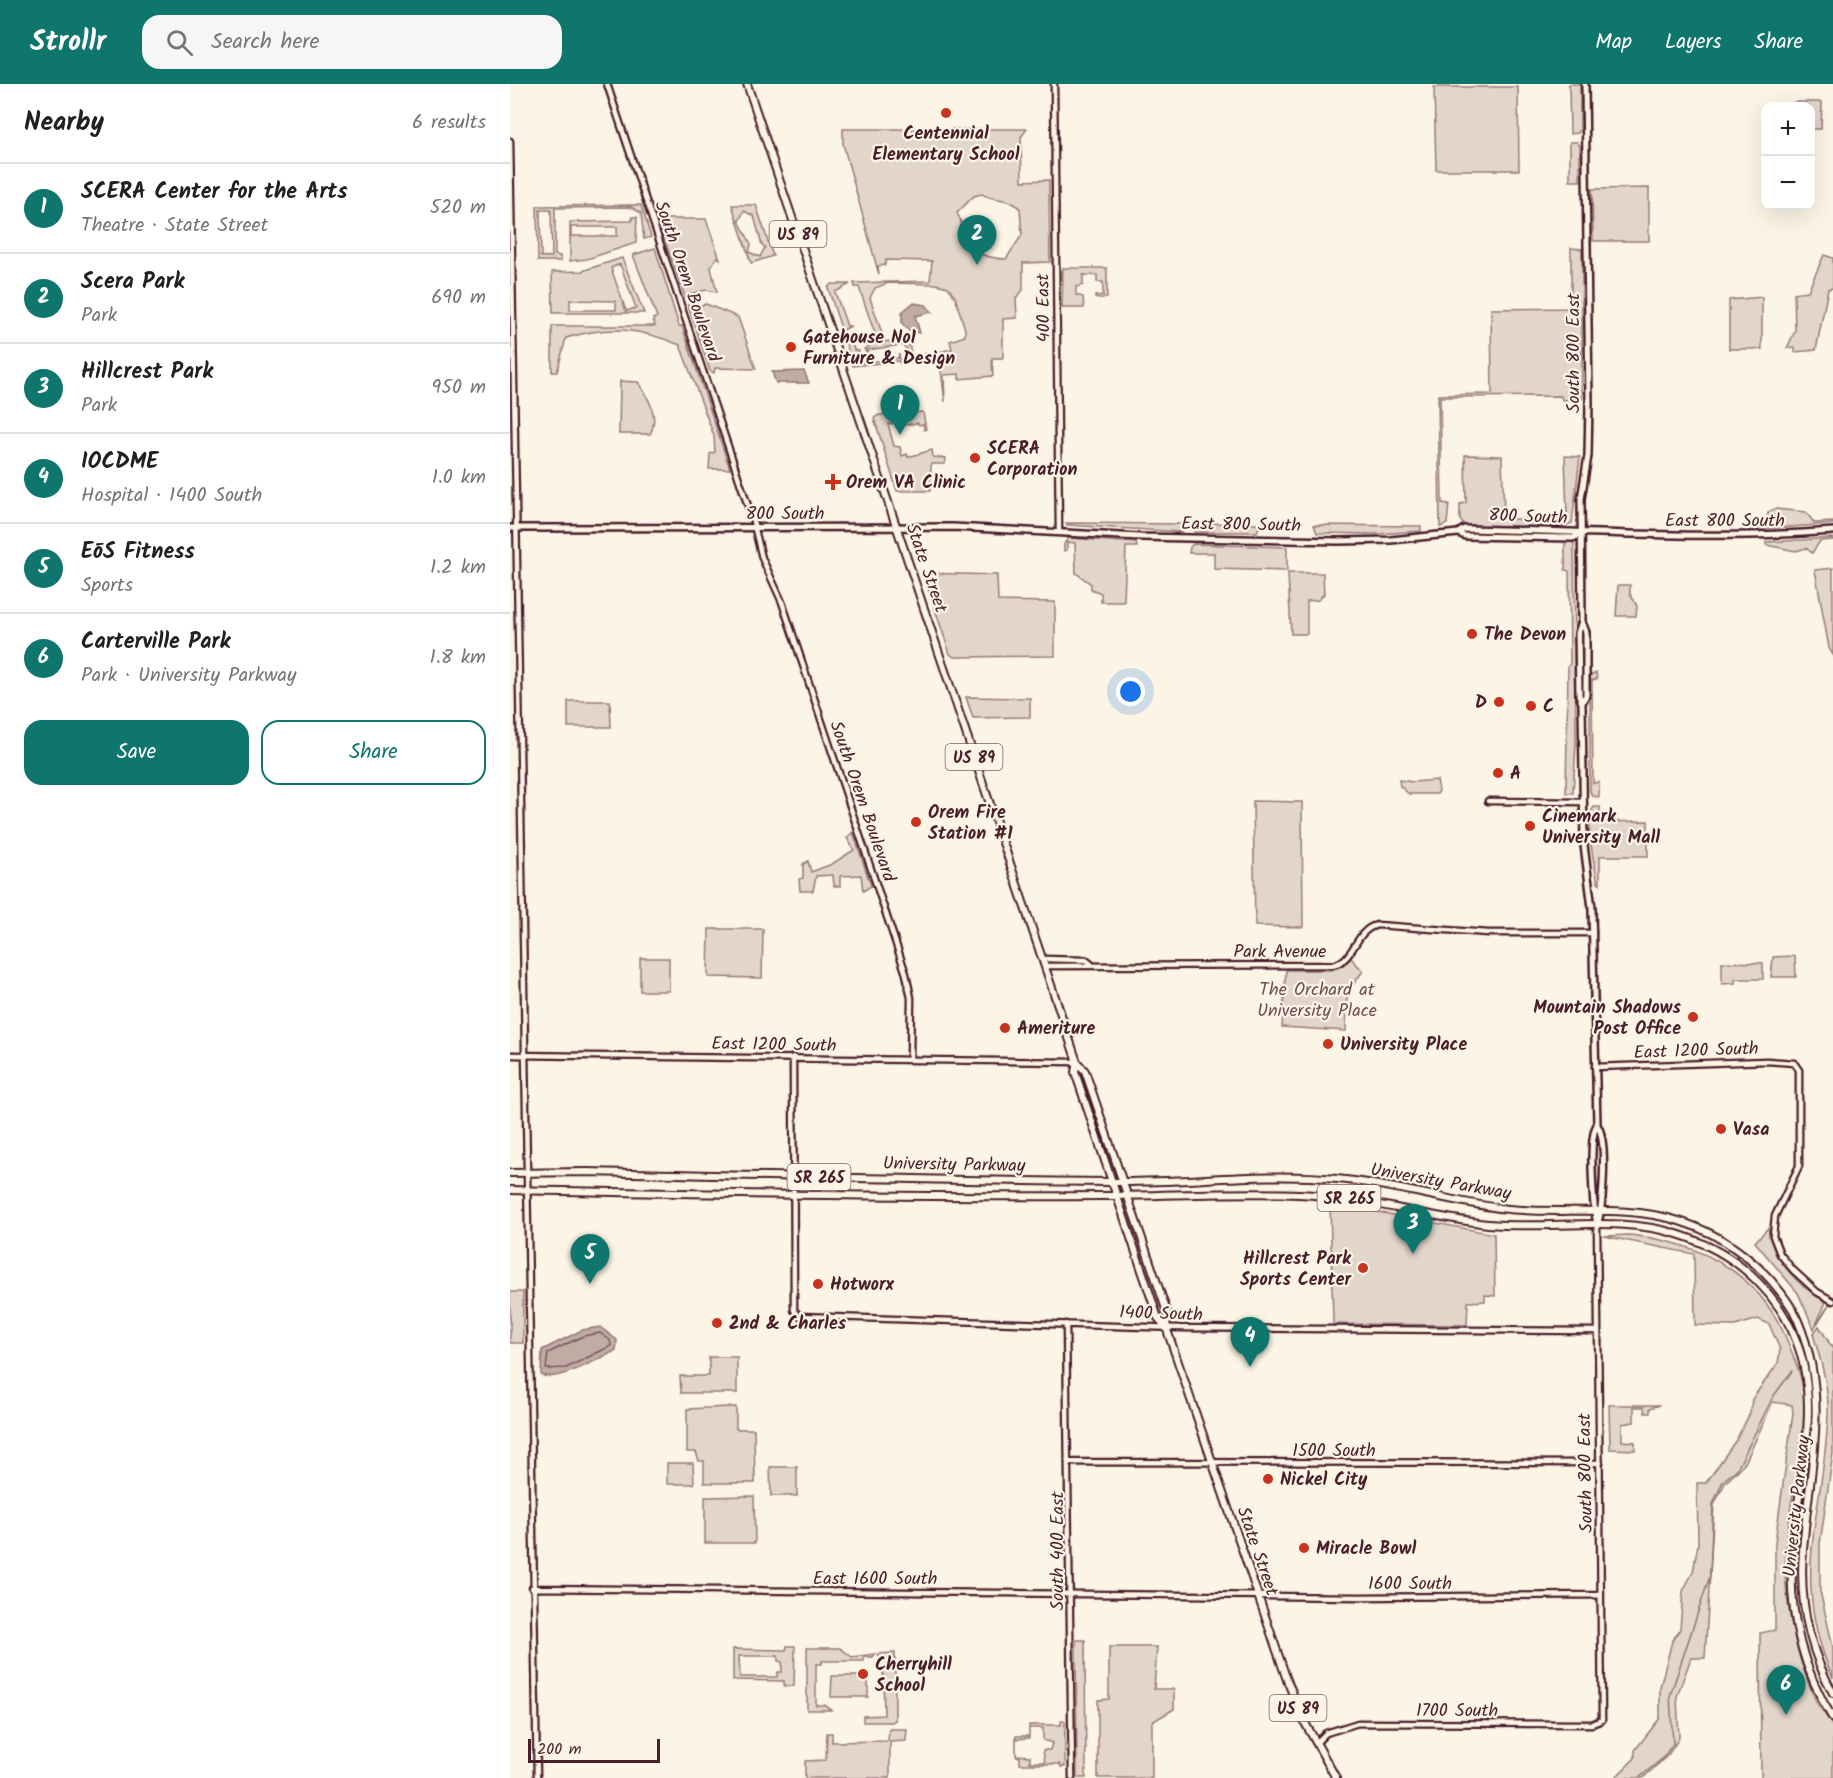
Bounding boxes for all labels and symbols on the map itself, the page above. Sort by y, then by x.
marker: Centennial Elementary School [939,106,953,120]
place label: Centennial Elementary School [872,120,1020,170]
street label: South Orem Boulevard [645,197,728,367]
pin: 2 [958,216,996,265]
road number: US 89 [770,221,826,247]
street label: 400 East [1029,272,1060,343]
street label: South 800 East [1560,292,1589,413]
place label: Gatehouse No1 Furniture & Design [803,324,955,374]
marker: Gatehouse No1 Furniture & Design [784,340,798,354]
pin: 1 [880,386,920,435]
place label: SCERA Corporation [987,435,1077,485]
marker: SCERA Corporation [968,451,982,465]
place label: Orem VA Clinic [846,469,966,498]
marker: Orem VA Clinic [824,473,842,491]
street label: 800 South [745,500,825,529]
street label: 800 South [1488,502,1568,533]
street label: East 800 South [1665,507,1785,536]
street label: East 800 South [1181,510,1301,541]
street label: State Street [897,520,955,618]
place label: The Devon [1484,621,1566,650]
marker: The Devon [1465,627,1479,641]
your location [1116,677,1145,706]
place label: D [1475,689,1487,718]
place label: C [1543,693,1554,722]
marker: D [1492,695,1506,709]
marker: C [1524,699,1538,713]
street label: South Orem Boulevard [820,717,903,887]
road number: US 89 [946,744,1002,770]
place label: A [1510,760,1521,789]
marker: A [1491,766,1505,780]
place label: Orem Fire Station #1 [928,799,1013,849]
place label: Cinemark University Mall [1542,803,1660,853]
marker: Orem Fire Station #1 [909,815,923,829]
marker: Cinemark University Mall [1523,819,1537,833]
street label: Park Avenue [1234,938,1326,967]
park label: The Orchard at University Place [1257,976,1377,1026]
place label: Mountain Shadows Post Office [1533,994,1682,1044]
marker: Mountain Shadows Post Office [1686,1010,1700,1024]
place label: Ameriture [1017,1015,1095,1044]
marker: Ameriture [998,1021,1012,1035]
street label: East 1200 South [711,1030,837,1061]
place label: University Place [1340,1031,1467,1060]
street label: East 1200 South [1633,1035,1759,1068]
marker: University Place [1321,1037,1335,1051]
place label: Vasa [1733,1116,1769,1145]
marker: Vasa [1714,1122,1728,1136]
street label: University Parkway [882,1150,1026,1181]
street label: University Parkway [1368,1156,1514,1209]
road number: SR 265 [788,1164,850,1190]
road number: SR 265 [1318,1185,1380,1211]
pin: 3 [1394,1204,1432,1254]
pin: 5 [570,1234,610,1284]
place label: Hillcrest Park Sports Center [1240,1245,1352,1295]
marker: Hillcrest Park Sports Center [1356,1261,1370,1275]
place label: Hotworx [830,1271,895,1300]
marker: Hotworx [811,1277,825,1291]
street label: 1400 South [1119,1299,1203,1330]
place label: 2nd & Charles [729,1310,847,1339]
marker: 2nd & Charles [710,1316,724,1330]
pin: 4 [1230,1318,1270,1367]
street label: South 800 East [1571,1412,1602,1533]
street label: University Parkway [1776,1433,1819,1579]
street label: 1500 South [1292,1437,1376,1466]
place label: Nickel City [1280,1466,1368,1495]
marker: Nickel City [1261,1472,1275,1486]
street label: South 400 East [1044,1490,1073,1610]
street label: State Street [1228,1503,1286,1601]
place label: Miracle Bowl [1316,1535,1417,1564]
marker: Miracle Bowl [1297,1541,1311,1555]
street label: East 1600 South [813,1565,937,1594]
street label: 1600 South [1368,1570,1452,1599]
place label: Cherryhill School [875,1651,952,1701]
pin: 6 [1766,1666,1806,1715]
marker: Cherryhill School [856,1667,870,1681]
road number: US 89 [1270,1695,1326,1721]
street label: 1700 South [1416,1697,1498,1726]
scale bar [528,1736,660,1764]

